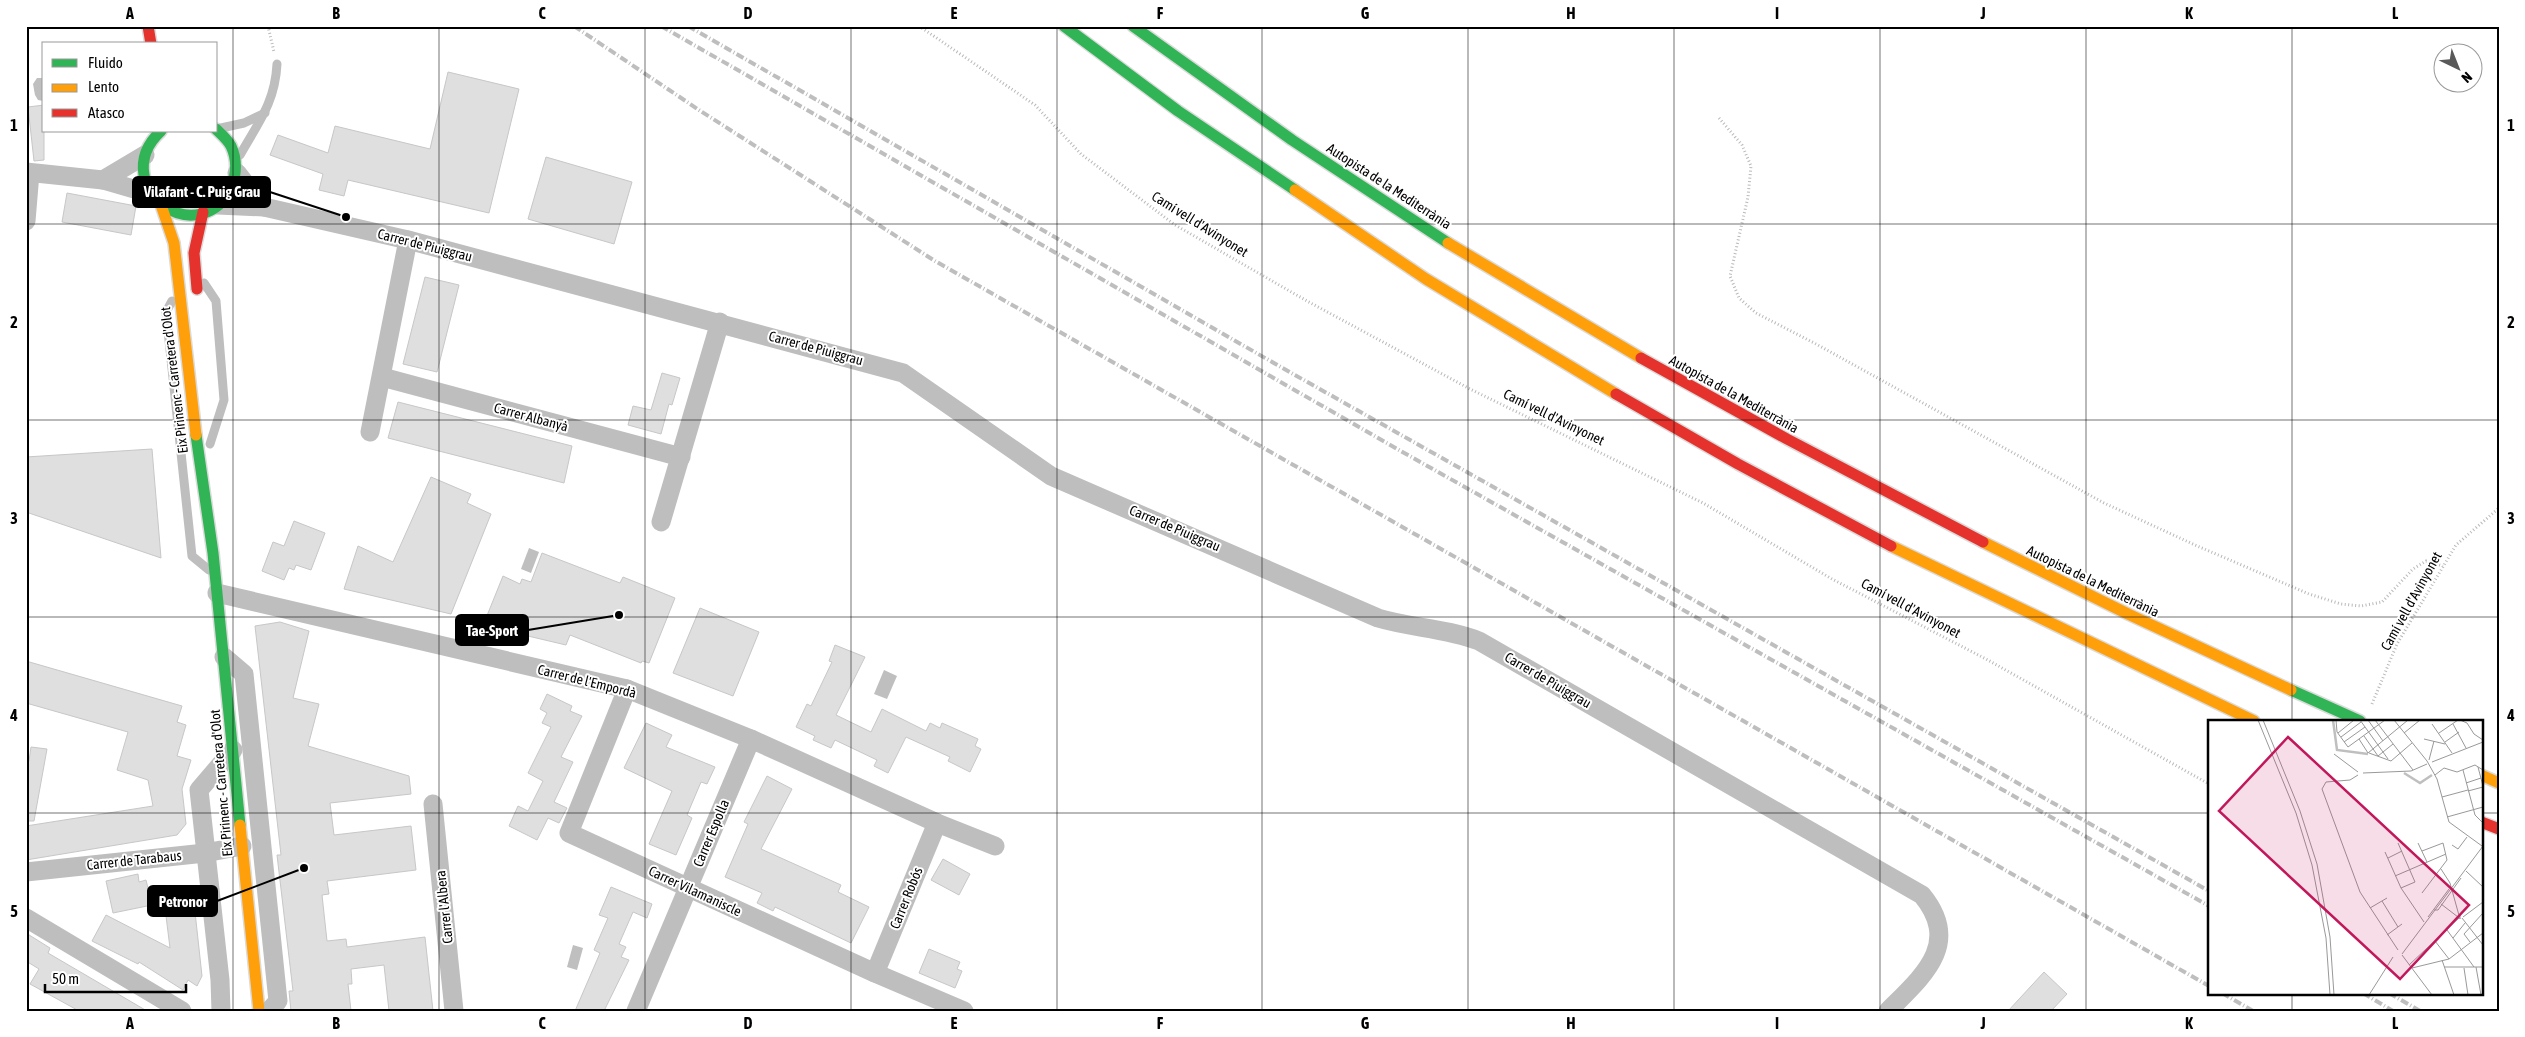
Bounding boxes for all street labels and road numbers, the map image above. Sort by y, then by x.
street label: Autopista de la Mediterrània [1324,140,1454,232]
street label: Camí vell d'Avinyonet [1149,188,1251,260]
street label: Carrer de Piuiggrau [376,225,474,265]
street label: Eix Pirinenc - Carretera d'Olot [157,306,191,454]
street label: Carrer de Piuiggrau [767,328,865,368]
street label: Autopista de la Mediterrània [1667,352,1801,436]
street label: Camí vell d'Avinyonet [1501,386,1607,448]
street label: Carrer Albanyà [492,399,570,435]
street label: Carrer de Piuiggrau [1127,502,1223,554]
street label: Autopista de la Mediterrània [2024,542,2162,620]
street label: Camí vell d'Avinyonet [2377,549,2445,653]
street label: Camí vell d'Avinyonet [1859,575,1963,641]
street label: Carrer de Piuiggrau [1502,649,1594,711]
street label: Carrer de l'Empordà [536,661,638,701]
street label: Eix Pirinenc - Carretera d'Olot [207,709,235,857]
street label: Carrer Espolla [690,797,732,869]
street label: Carrer de Tarabaus [86,847,182,873]
street label: Carrer Vilamaniscle [646,863,744,919]
street label: Carrer Robós [886,865,926,931]
street label: Carrer l'Albera [432,870,456,944]

